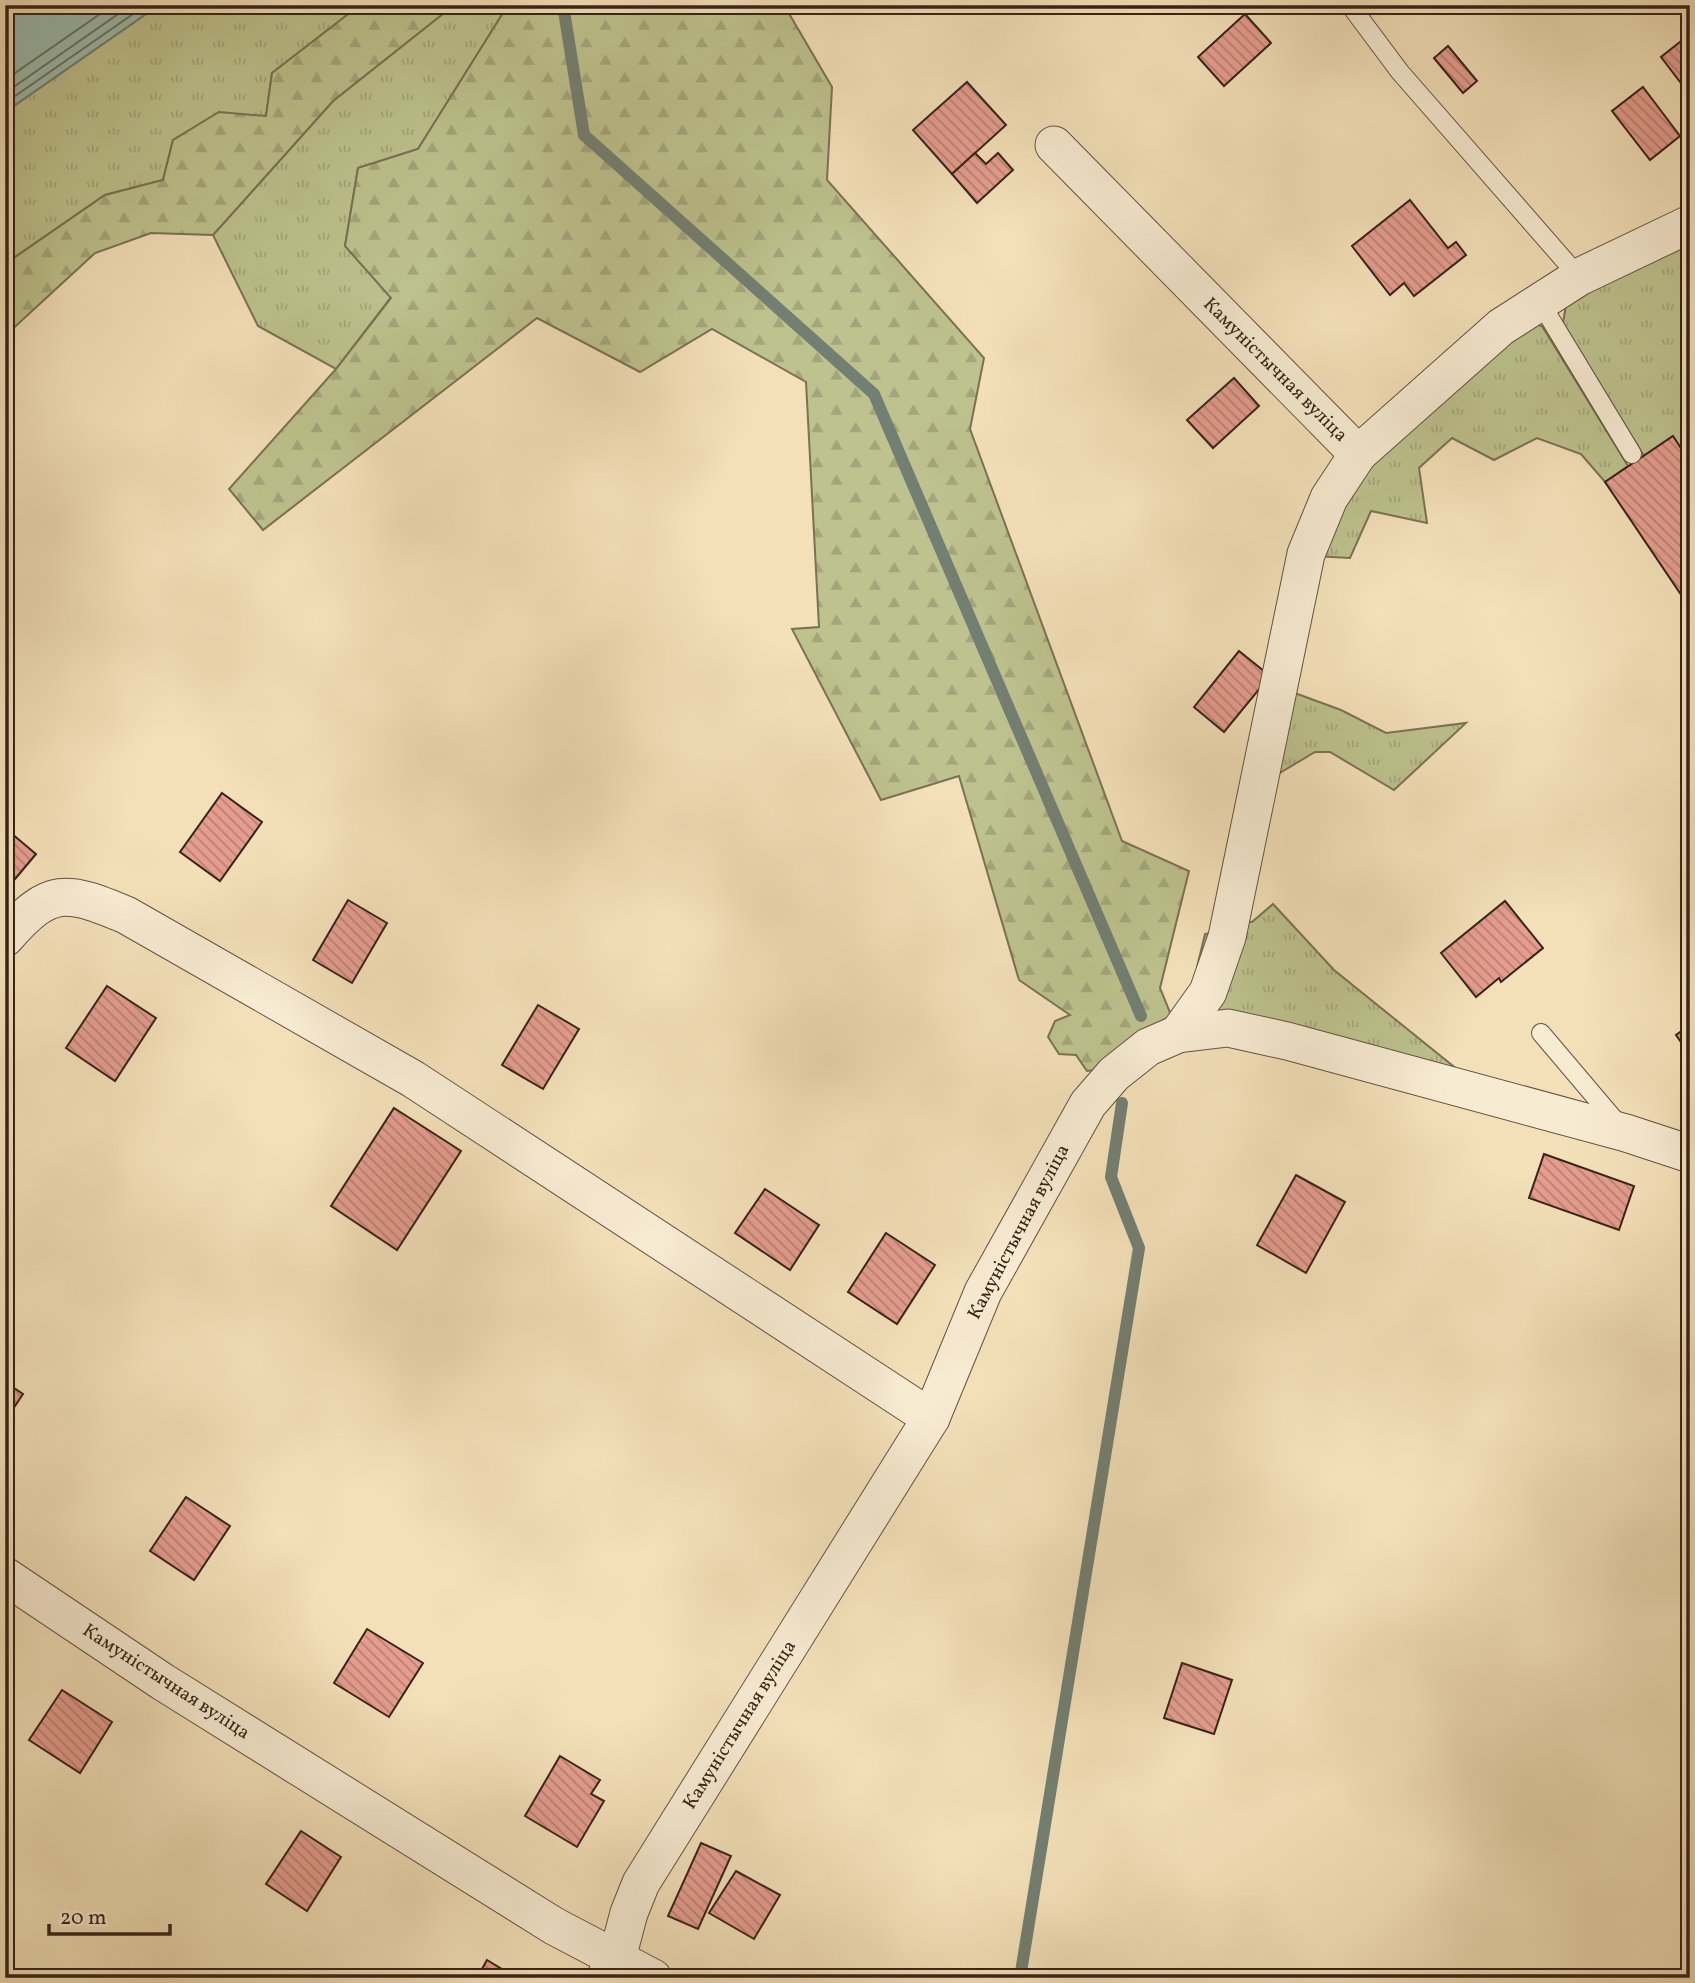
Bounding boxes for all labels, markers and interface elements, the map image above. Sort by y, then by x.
street label: Камуністычная вуліца [1197,292,1353,448]
street label: Камуністычная вуліца [962,1140,1076,1324]
street label: Камуністычная вуліца [77,1618,255,1746]
street label: Камуністычная вуліца [677,1635,803,1815]
scale bar [49,1892,170,1936]
text: 20 m [60,1904,106,1933]

